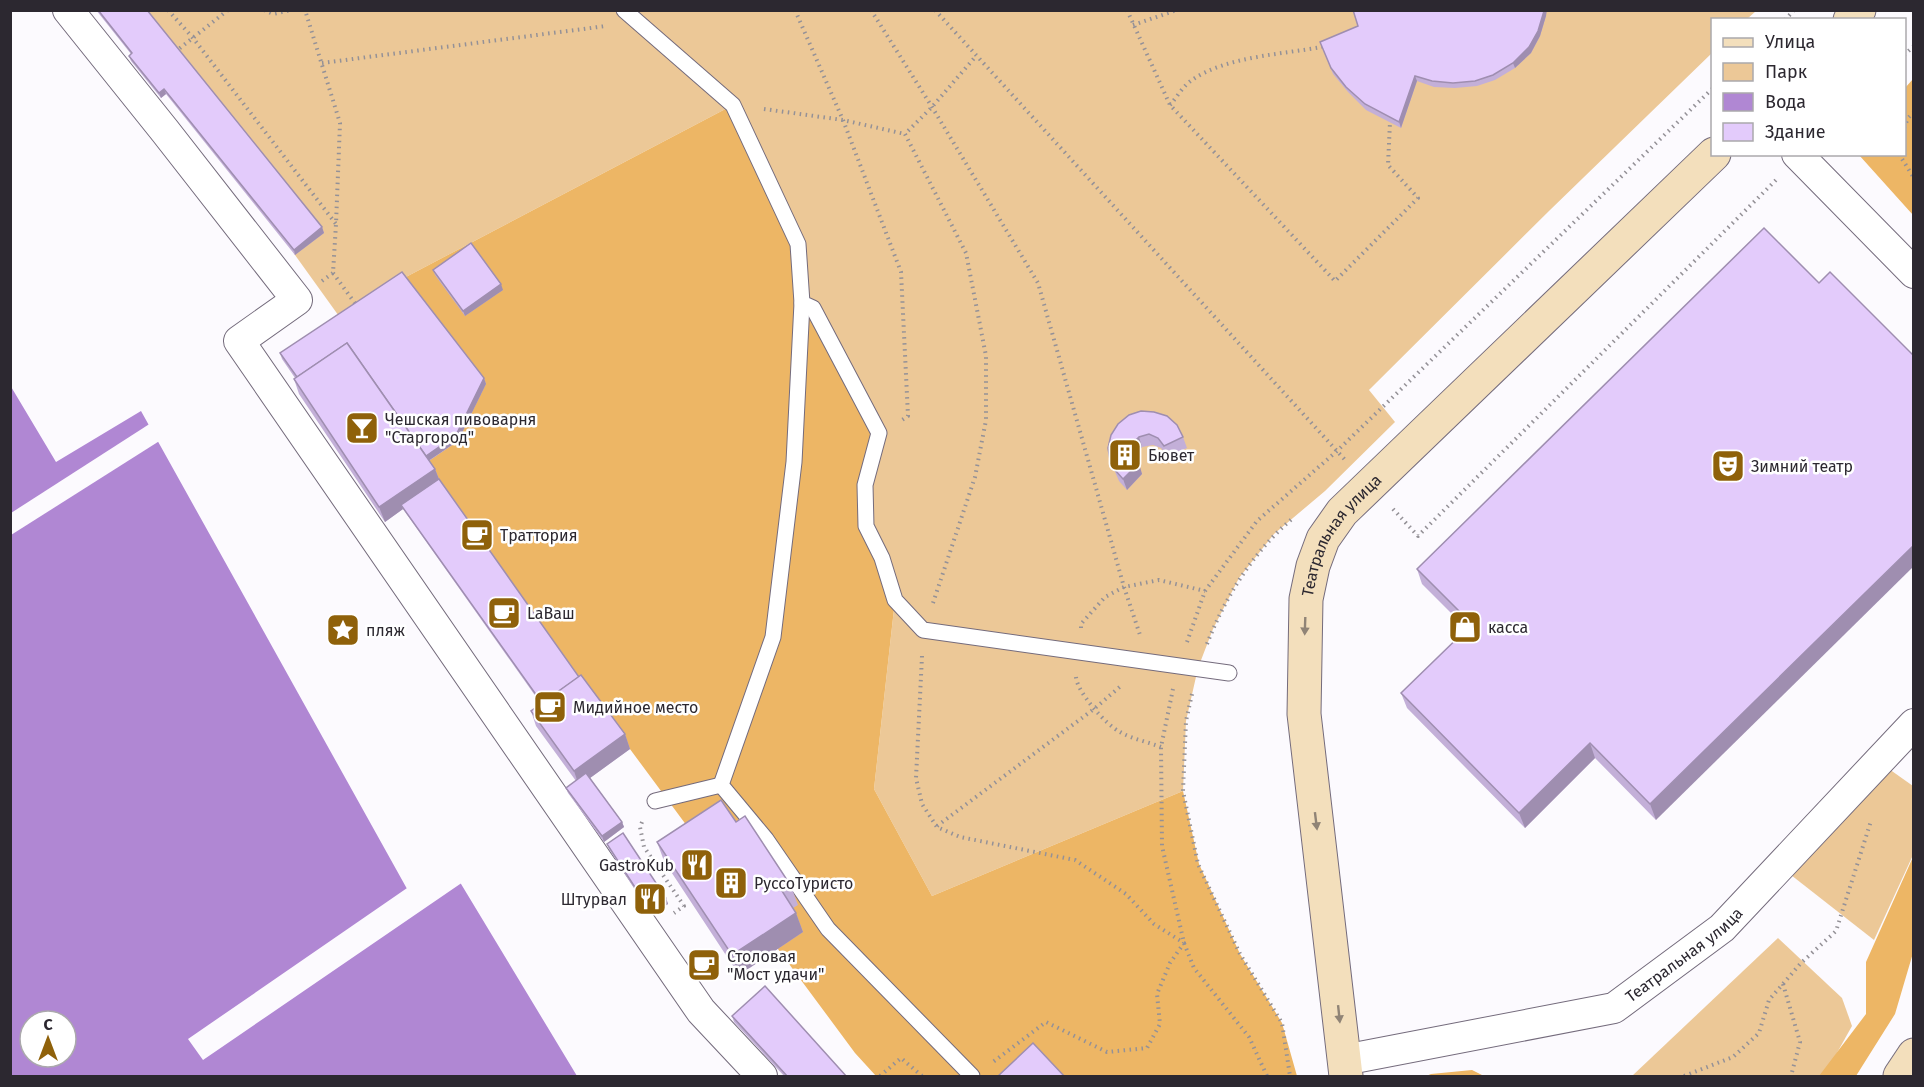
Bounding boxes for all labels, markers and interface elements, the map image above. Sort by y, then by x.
legend [1711,18,1906,156]
text: Улица [1765,31,1815,53]
text: Парк [1765,61,1808,83]
text: Вода [1765,91,1806,113]
text: Здание [1765,121,1826,143]
bar icon: Чешская пивоварня "Старгород" [344,410,380,446]
place label: Чешская пивоварня "Старгород" [385,410,536,447]
building icon: Бювет [1107,437,1143,473]
place label: Бювет [1148,446,1195,465]
theatre icon: Зимний театр [1710,448,1746,484]
place label: Зимний театр [1751,457,1853,476]
street label: Театральная улица [1298,470,1385,598]
cafe icon: Траттория [459,517,495,553]
place label: Траттория [500,526,577,545]
cafe icon: LaВаш [486,595,522,631]
place label: LaВаш [527,604,575,623]
shop icon: касса [1447,609,1483,645]
place icon: пляж [325,612,361,648]
one-way arrow [1300,617,1309,636]
place label: касса [1488,618,1528,637]
place label: пляж [366,621,405,640]
cafe icon: Мидийное место [532,689,568,725]
place label: Мидийное место [573,698,698,717]
one-way arrow [1311,811,1321,830]
restaurant icon: GastroKub [679,847,715,883]
place label: GastroKub [599,856,674,875]
building icon: РуссоТуристо [713,865,749,901]
place label: РуссоТуристо [754,874,853,893]
restaurant icon: Штурвал [632,881,668,917]
place label: Штурвал [561,890,627,909]
street label: Театральная улица [1622,904,1747,1006]
cafe icon: Столовая "Мост удачи" [686,947,722,983]
place label: Столовая "Мост удачи" [727,947,824,984]
one-way arrow [1334,1005,1344,1024]
north arrow [18,1009,78,1069]
text: С [43,1015,53,1034]

